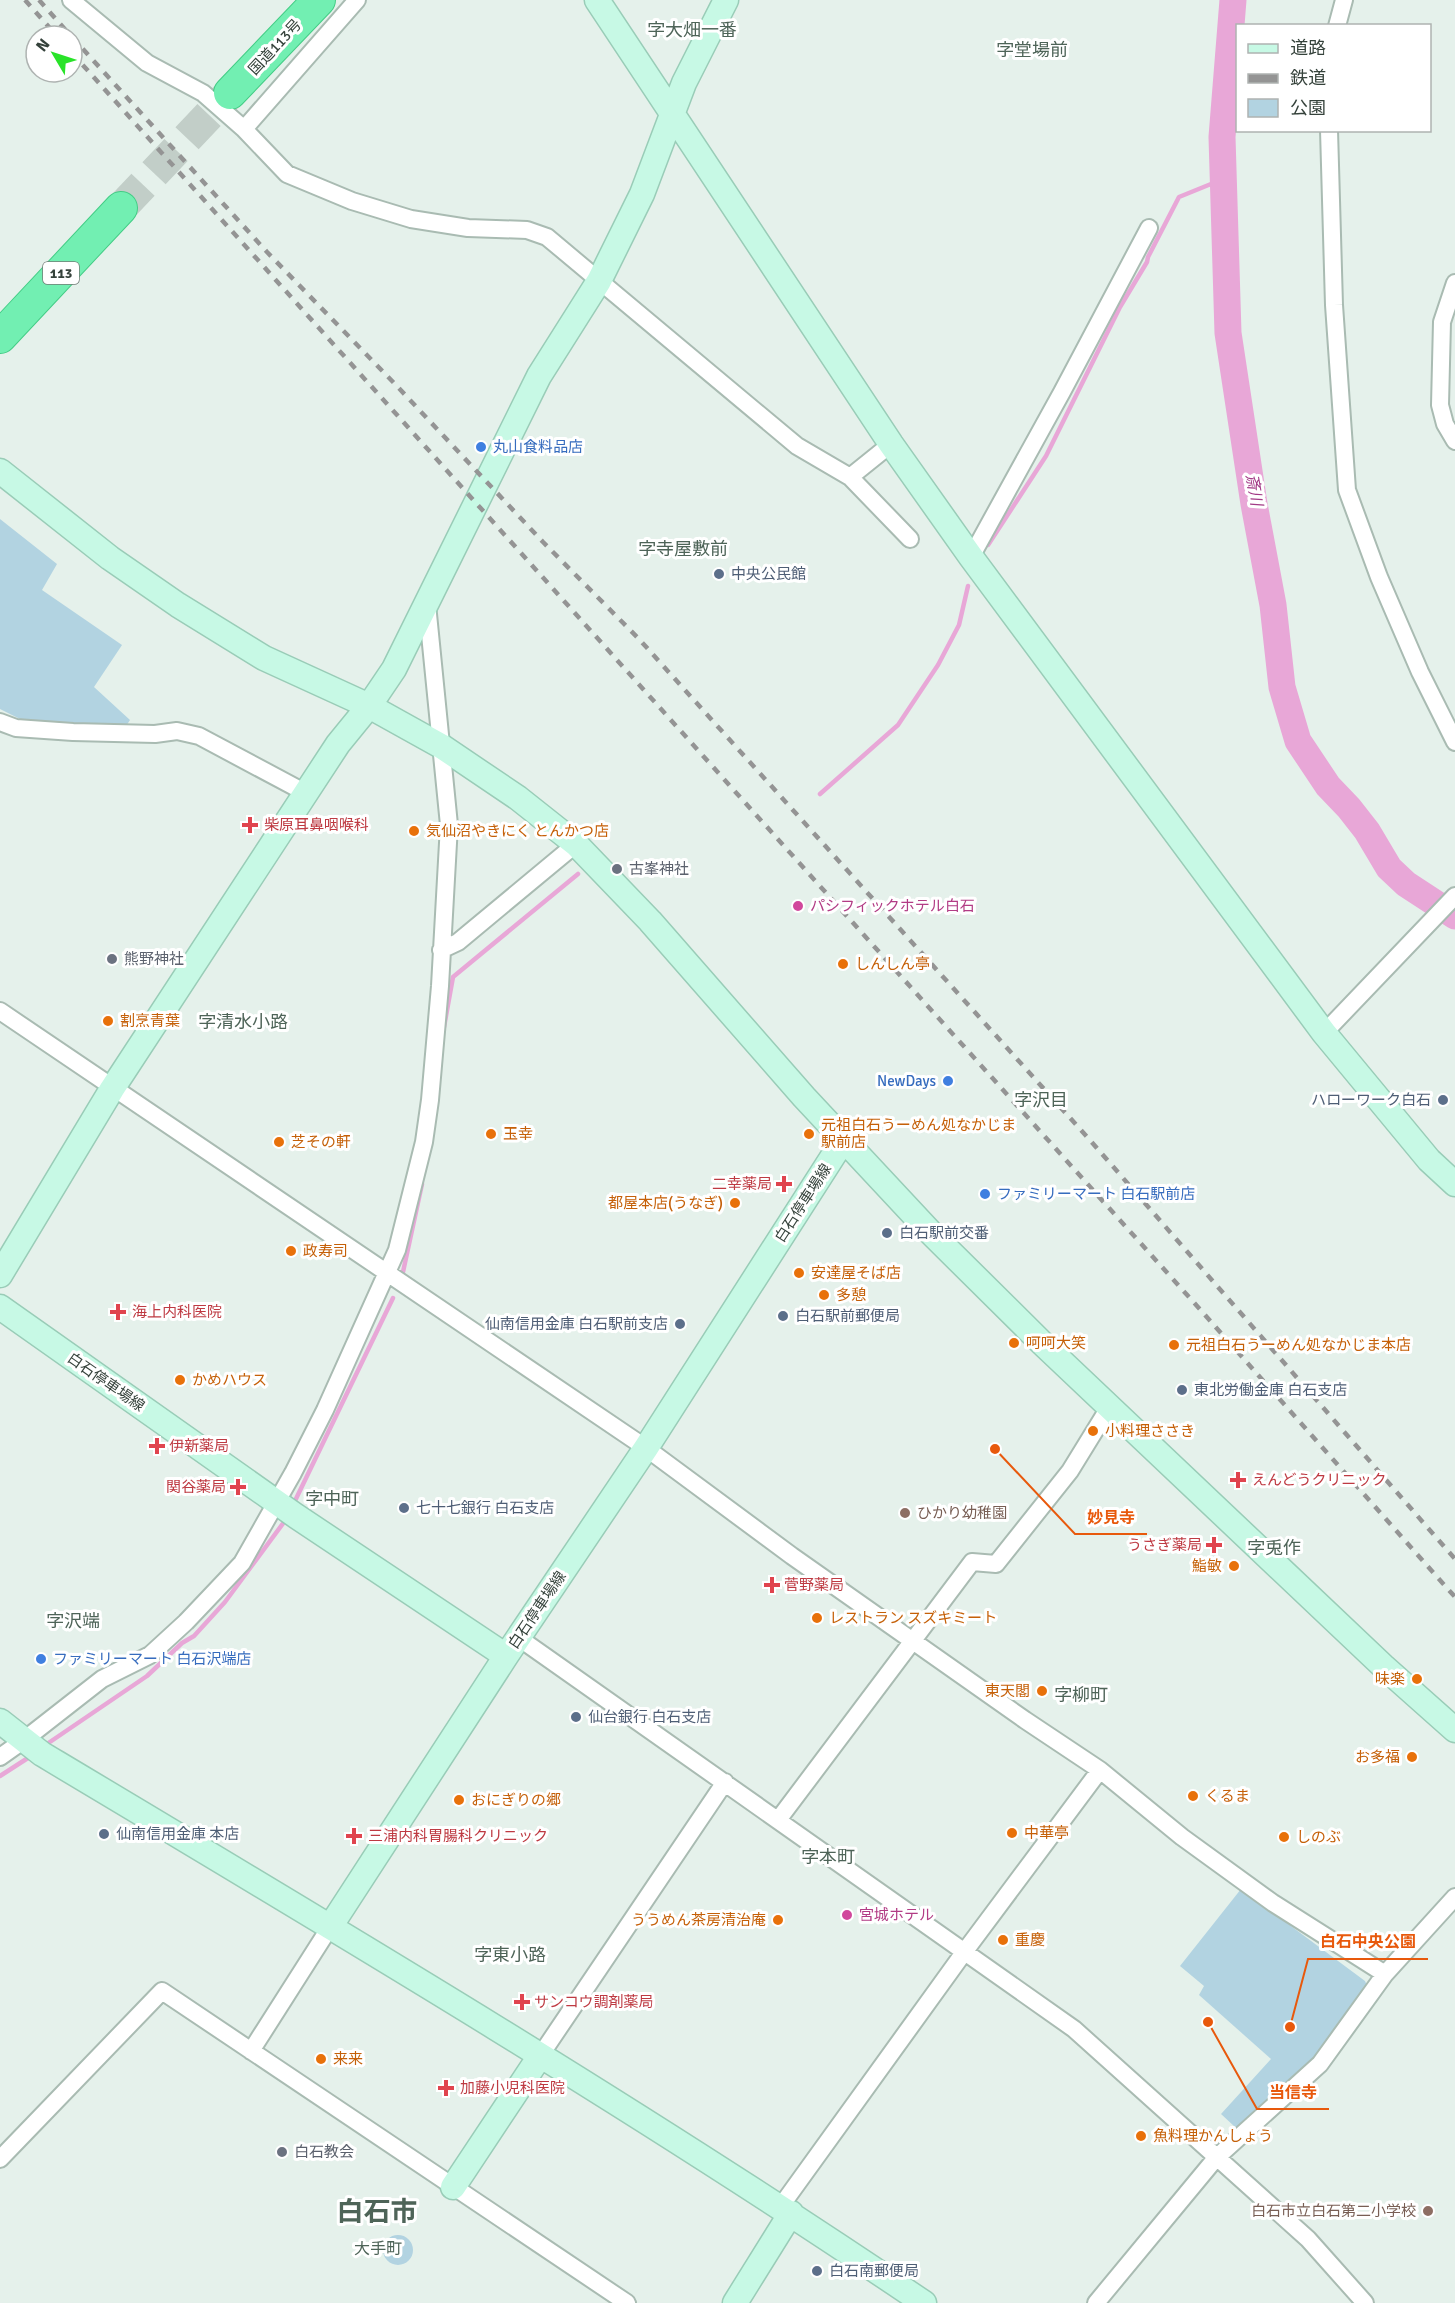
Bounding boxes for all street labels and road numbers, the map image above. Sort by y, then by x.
street label: 国道113号 [245,16,305,78]
road number: 113 [43,262,79,284]
street label: 白石停車場線 [771,1160,835,1246]
street label: 白石停車場線 [64,1349,148,1415]
street label: 白石停車場線 [504,1568,570,1652]

